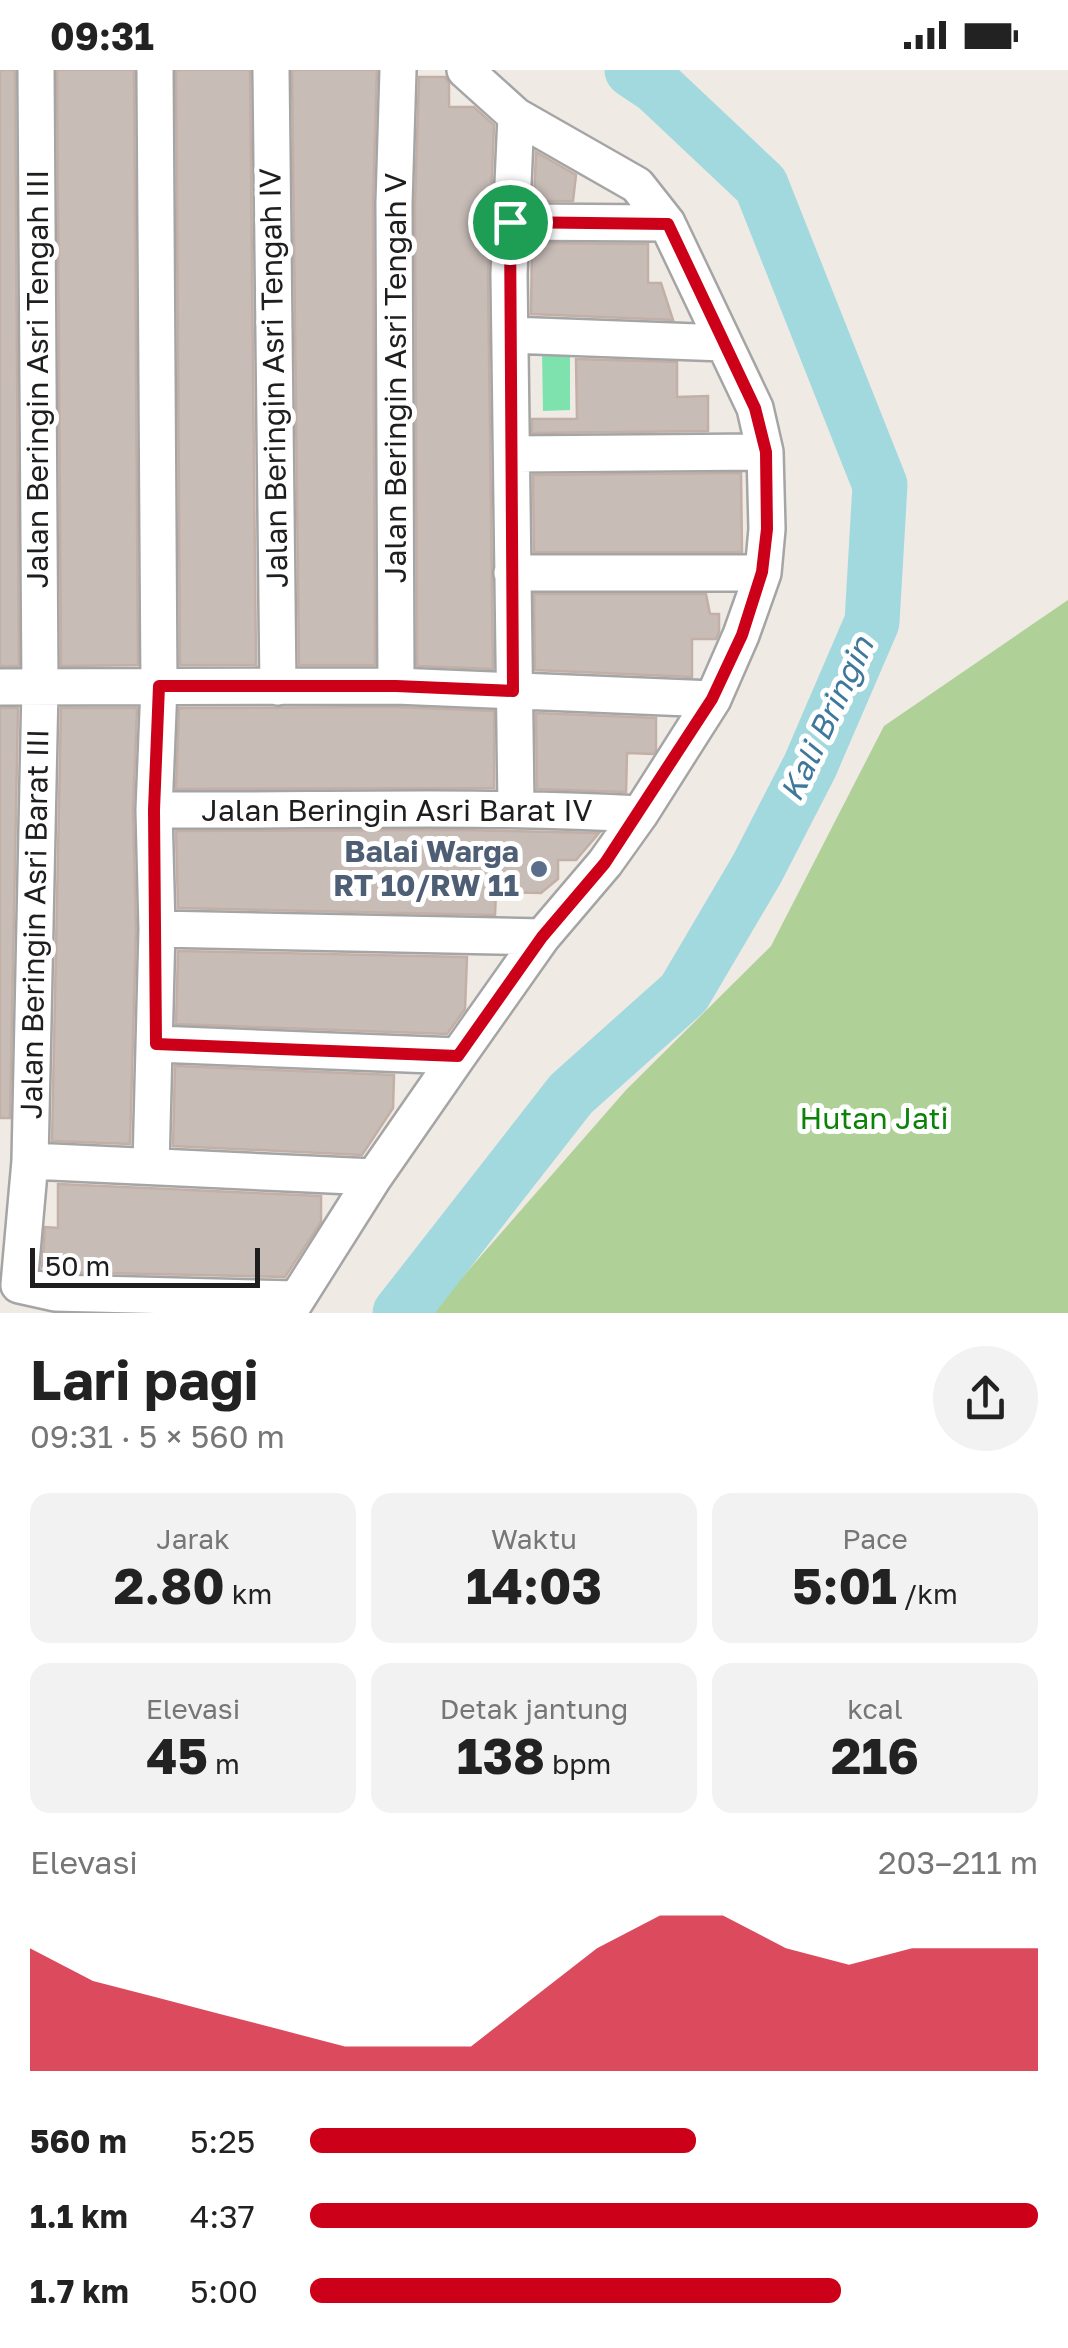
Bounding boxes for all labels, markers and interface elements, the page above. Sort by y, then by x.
text: 09:31 [50,13,154,58]
street label: Jalan Beringin Asri Tengah IV [251,168,295,588]
street label: Jalan Beringin Asri Tengah III [19,170,55,588]
street label: Jalan Beringin Asri Tengah V [377,173,413,583]
pin [468,180,553,265]
icon: arrive [483,195,538,250]
water label: Kali Bringin [772,629,881,807]
street label: Jalan Beringin Asri Barat III [13,729,55,1119]
street label: Jalan Beringin Asri Barat IV [201,792,593,828]
place label: Balai Warga RT 10/RW 11 [333,833,519,903]
marker: Balai Warga RT 10/RW 11 [528,858,550,880]
park label: Hutan Jati [799,1100,949,1136]
scale bar [30,1243,260,1288]
text: 50 m [45,1249,110,1282]
text: Lari pagi [30,1346,259,1412]
button: share [933,1346,1038,1451]
text: 09:31 · 5 × 560 m [30,1417,285,1455]
text: Jarak [156,1522,230,1555]
text: Waktu [491,1522,577,1555]
text: Pace [842,1522,908,1555]
text: 2.80 [114,1555,225,1615]
text: 14:03 [466,1555,602,1615]
text: 5:01 [792,1555,897,1615]
text: km [225,1577,272,1610]
text: /km [897,1577,958,1610]
text: Elevasi [146,1692,240,1725]
text: Detak jantung [440,1692,628,1725]
text: kcal [847,1692,903,1725]
text: 45 [146,1725,208,1785]
text: 138 [457,1725,545,1785]
text: 216 [831,1725,919,1785]
text: m [208,1747,240,1780]
text: bpm [545,1747,611,1780]
text: Elevasi [30,1843,138,1881]
text: 203–211 m [878,1843,1038,1881]
text: 560 m [30,2122,127,2160]
text: 5:25 [190,2122,255,2160]
text: 1.1 km [30,2197,128,2235]
text: 4:37 [190,2197,255,2235]
text: 1.7 km [30,2272,129,2310]
text: 5:00 [190,2272,258,2310]

